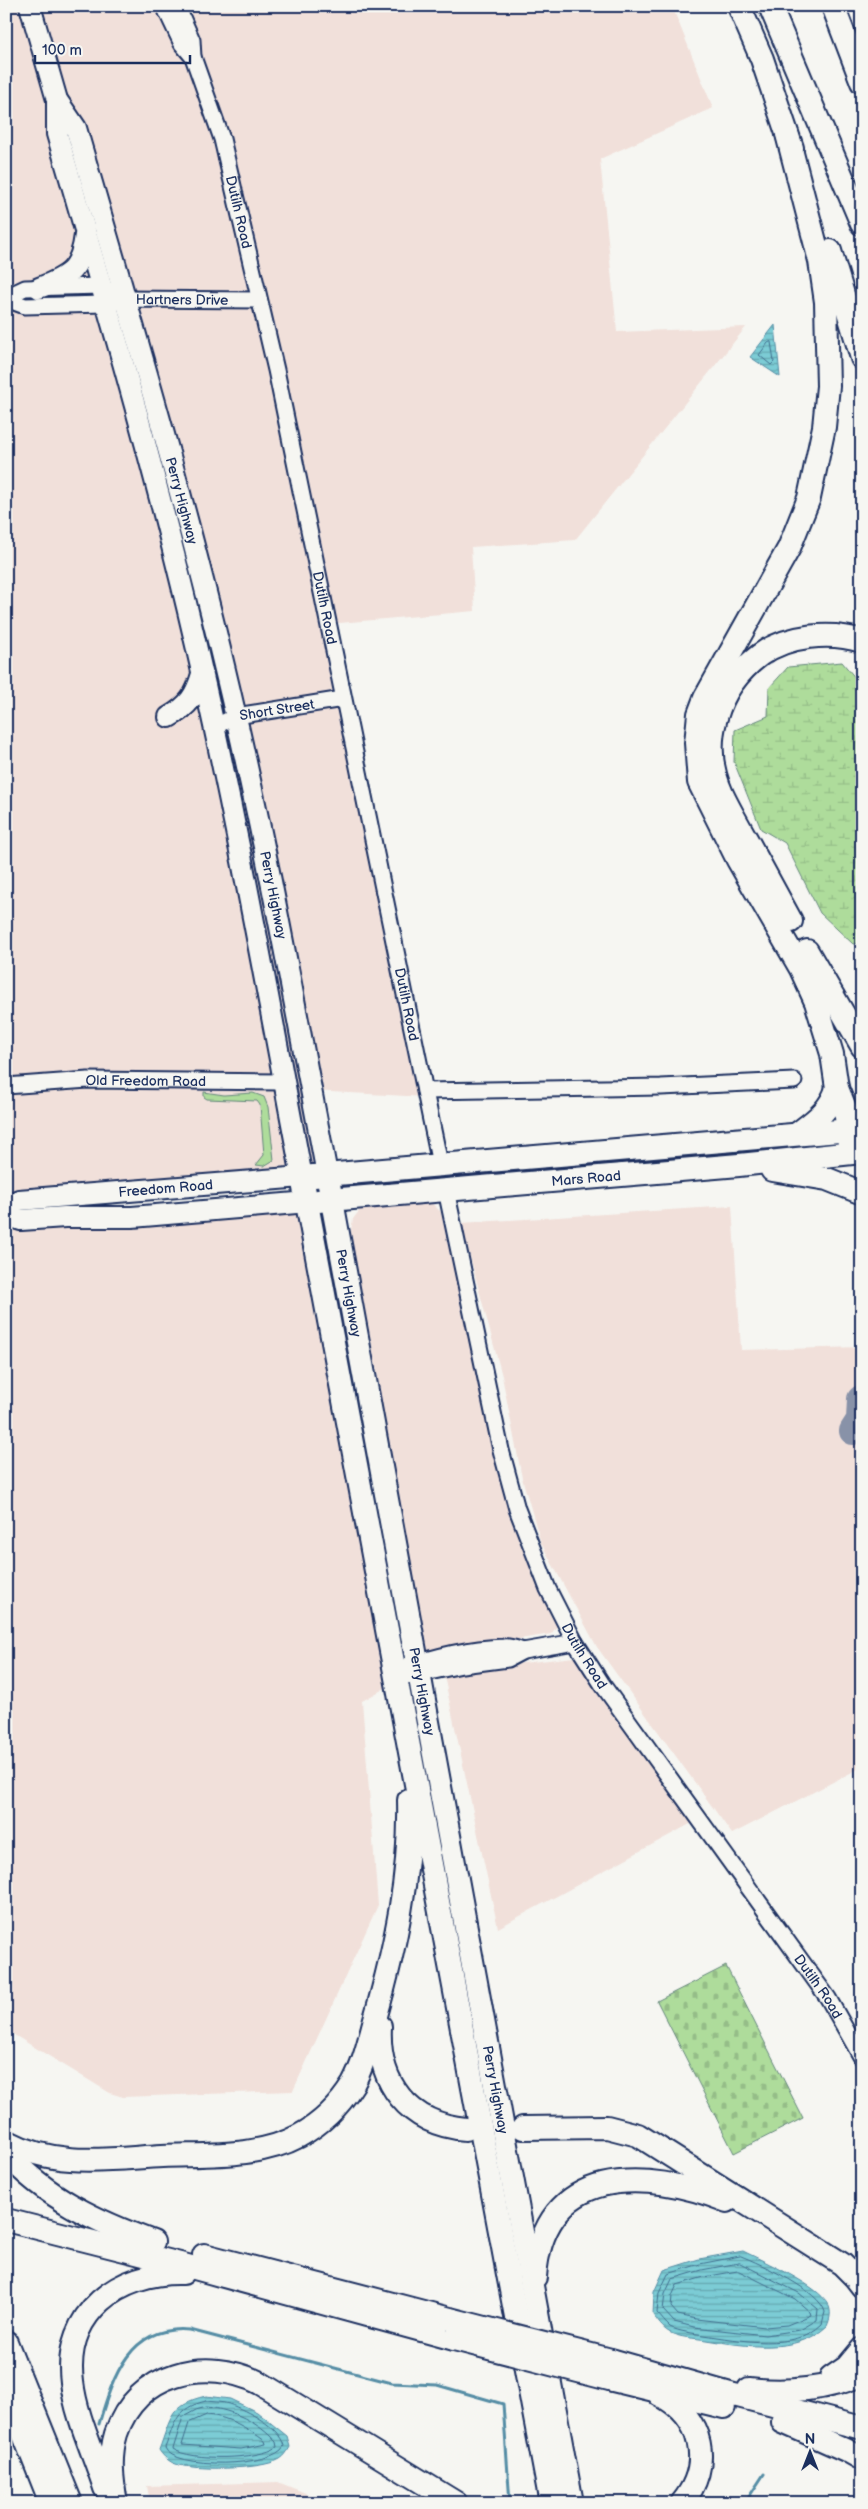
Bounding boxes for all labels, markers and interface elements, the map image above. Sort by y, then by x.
scale bar [35,32,190,64]
text: 100 m [42,41,82,60]
street label: Dutilh Road [222,174,256,250]
street label: Hartners Drive [136,291,229,308]
street label: Perry Highway [162,455,202,547]
street label: Dutilh Road [309,570,341,646]
street label: Short Street [238,695,316,724]
street label: Perry Highway [257,849,291,941]
street label: Dutilh Road [391,966,423,1042]
street label: Old Freedom Road [85,1071,206,1090]
street label: Mars Road [551,1167,621,1190]
street label: Freedom Road [118,1176,214,1200]
street label: Perry Highway [332,1247,366,1339]
street label: Dutilh Road [558,1620,611,1692]
street label: Perry Highway [406,1646,439,1737]
street label: Dutilh Road [791,1951,846,2021]
street label: Perry Highway [479,2044,512,2136]
north arrow [786,2426,836,2476]
text: N [805,2431,815,2448]

